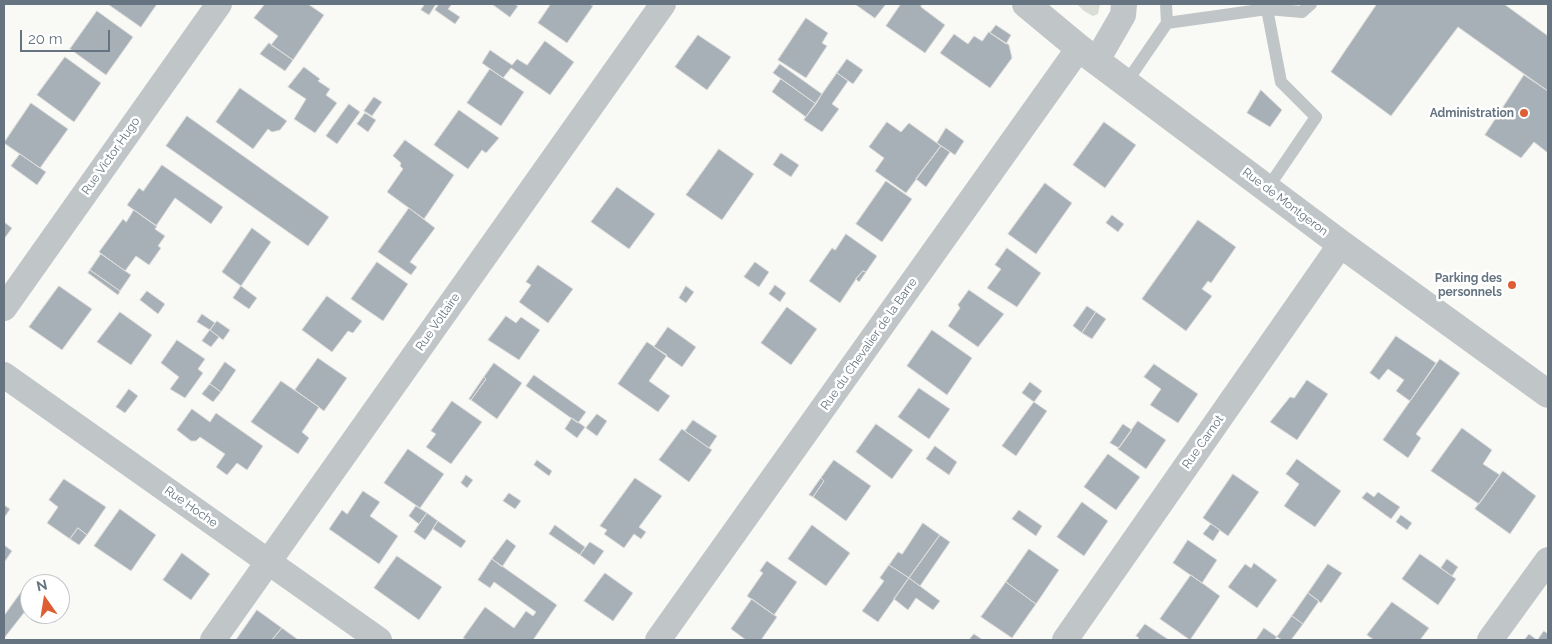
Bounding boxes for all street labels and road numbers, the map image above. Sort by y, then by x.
street label: Rue Victor Hugo [79,115,143,197]
street label: Rue de Montgeron [1239,165,1331,239]
street label: Rue du Chevalier de la Barre [818,275,920,413]
street label: Rue Voltaire [413,290,463,354]
street label: Rue Carnot [1179,412,1227,472]
street label: Rue Hoche [162,483,220,531]

